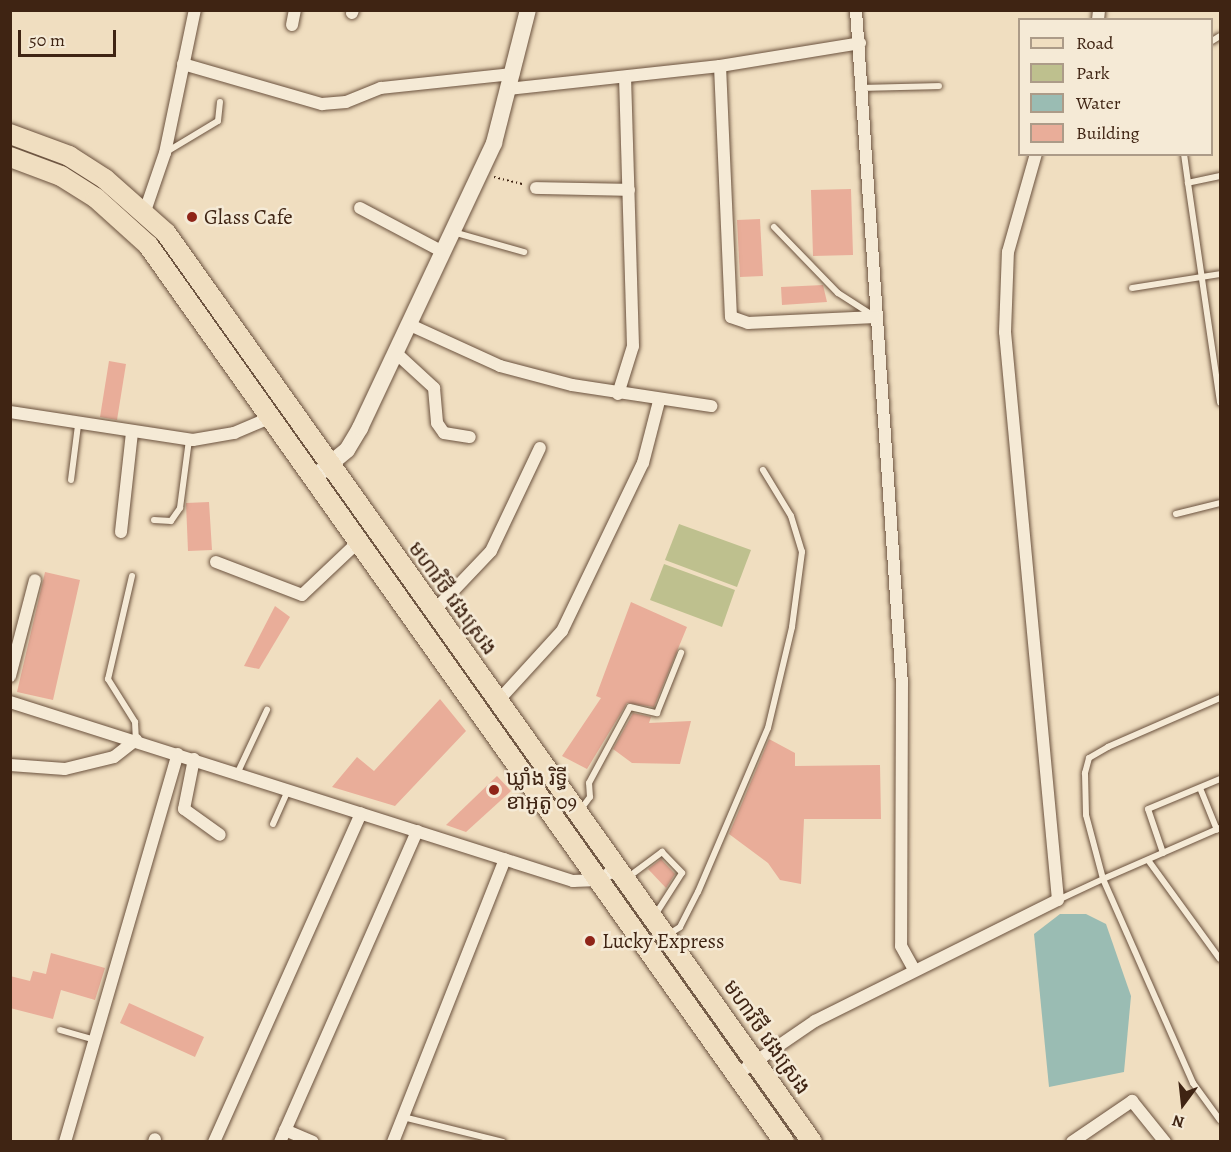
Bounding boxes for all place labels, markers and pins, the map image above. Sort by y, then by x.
place label: Glass Cafe [204,204,293,230]
marker: Glass Cafe [185,210,199,224]
place label: ឃ្លាំង រិទ្ធី ខាអូតូ 09 [506,765,577,815]
marker: ឃ្លាំង រិទ្ធី ខាអូតូ 09 [487,783,501,797]
place label: Lucky Express [602,928,724,954]
marker: Lucky Express [583,934,597,948]

